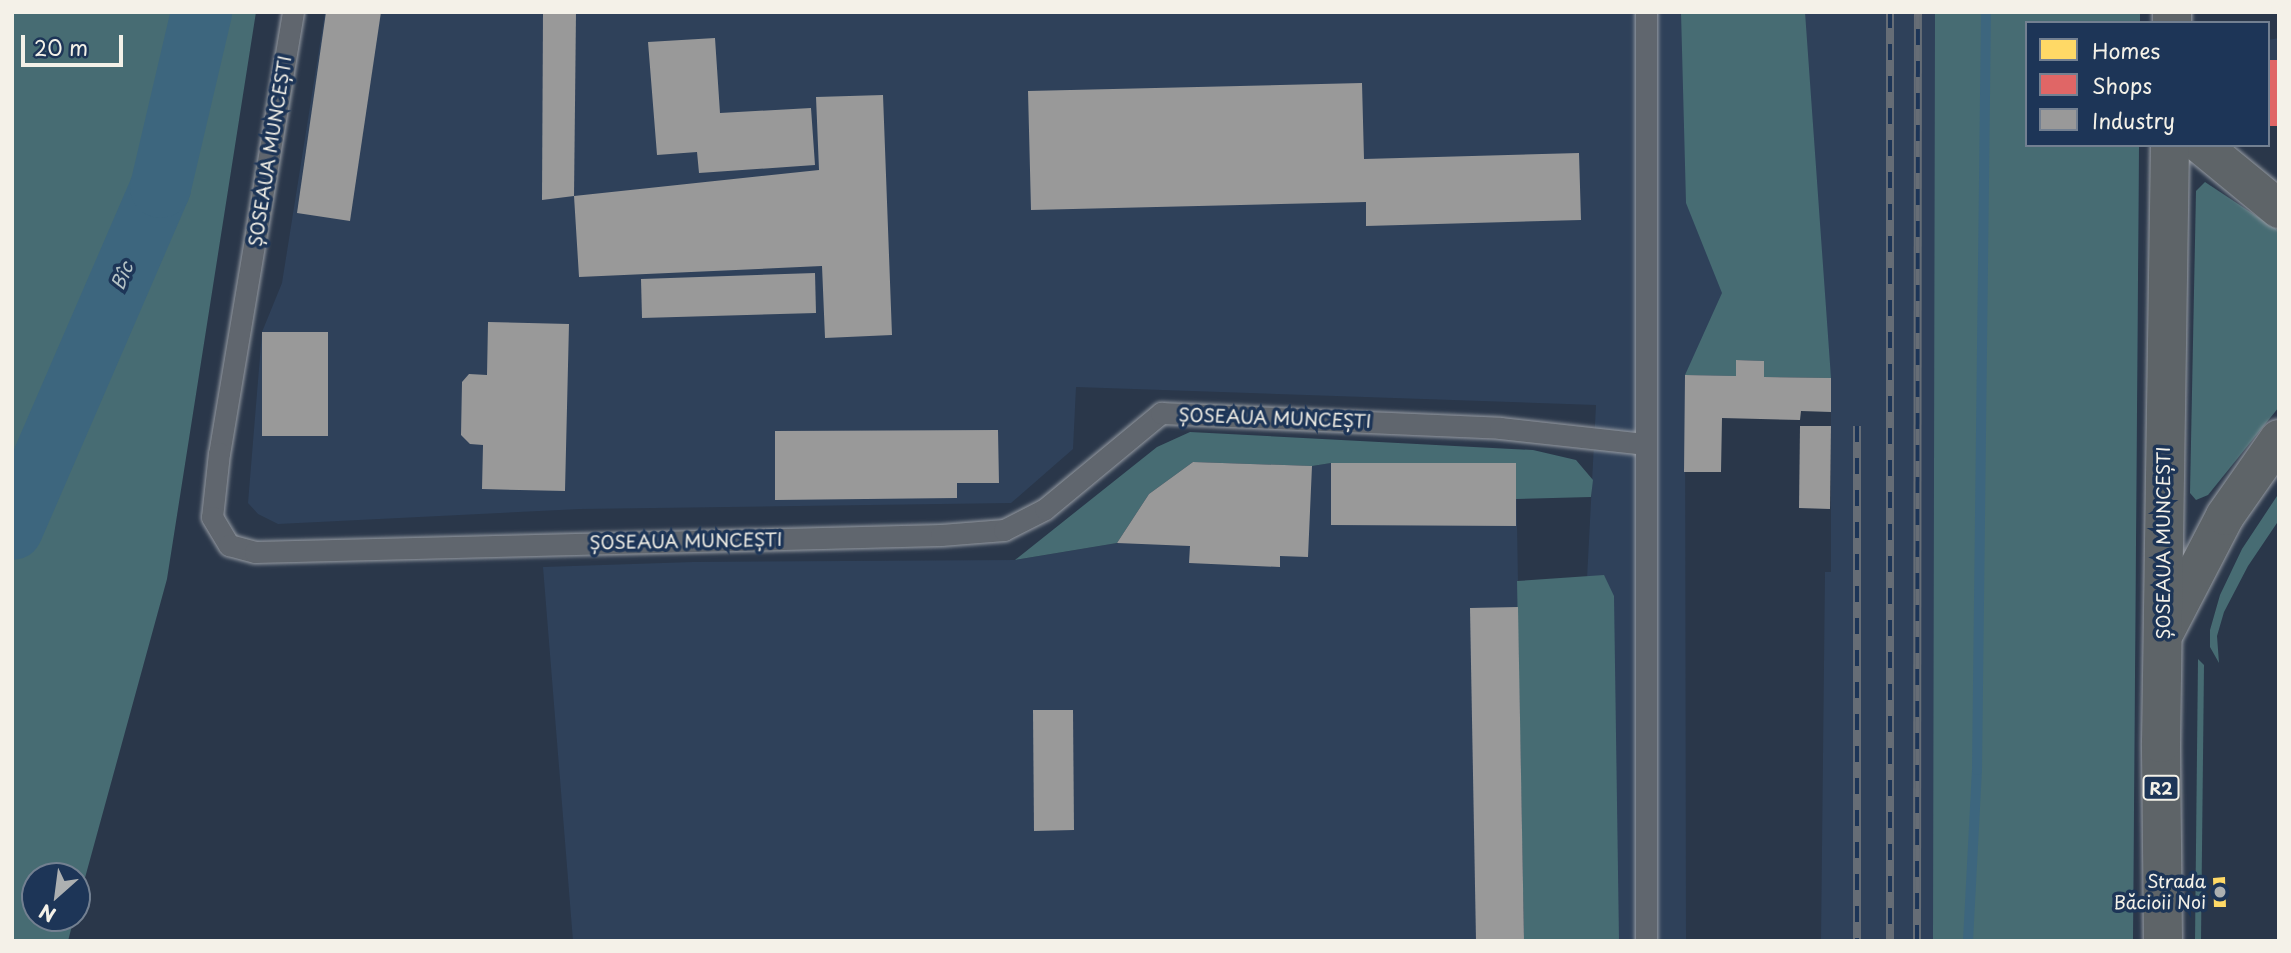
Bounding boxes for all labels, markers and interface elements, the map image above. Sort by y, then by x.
scale bar [24,21,126,65]
legend [2025,21,2270,147]
text: 20 m [34,31,88,63]
text: Homes [2092,34,2160,66]
street label: ȘOSEAUA MUNCEȘTI [244,55,296,247]
text: Shops [2092,69,2152,101]
text: Industry [2092,104,2175,136]
water label: Bîc [106,259,138,293]
street label: ȘOSEAUA MUNCEȘTI [1179,404,1371,432]
street label: ȘOSEAUA MUNCEȘTI [2152,447,2174,639]
street label: ȘOSEAUA MUNCEȘTI [590,529,782,553]
road number: R2 [2142,776,2180,800]
north arrow [21,862,91,932]
place label: Strada Băcioii Noi [2114,871,2206,914]
marker: Strada Băcioii Noi [2212,884,2228,900]
text: N [34,898,60,930]

